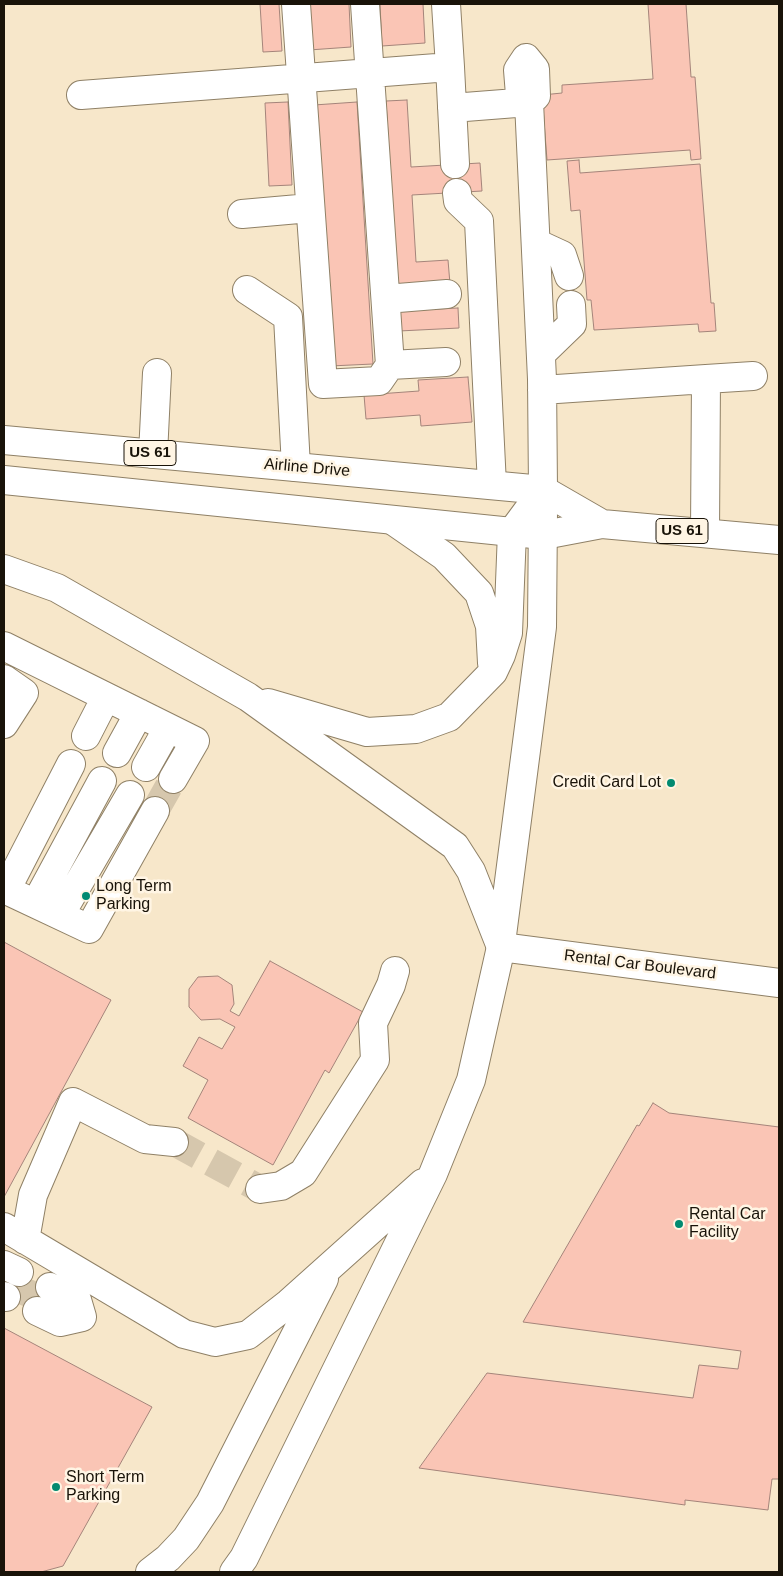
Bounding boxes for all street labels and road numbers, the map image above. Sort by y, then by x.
road number: US 61 [124,440,176,466]
street label: Airline Drive [263,455,351,481]
road number: US 61 [656,518,708,544]
street label: Rental Car Boulevard [563,946,717,984]

